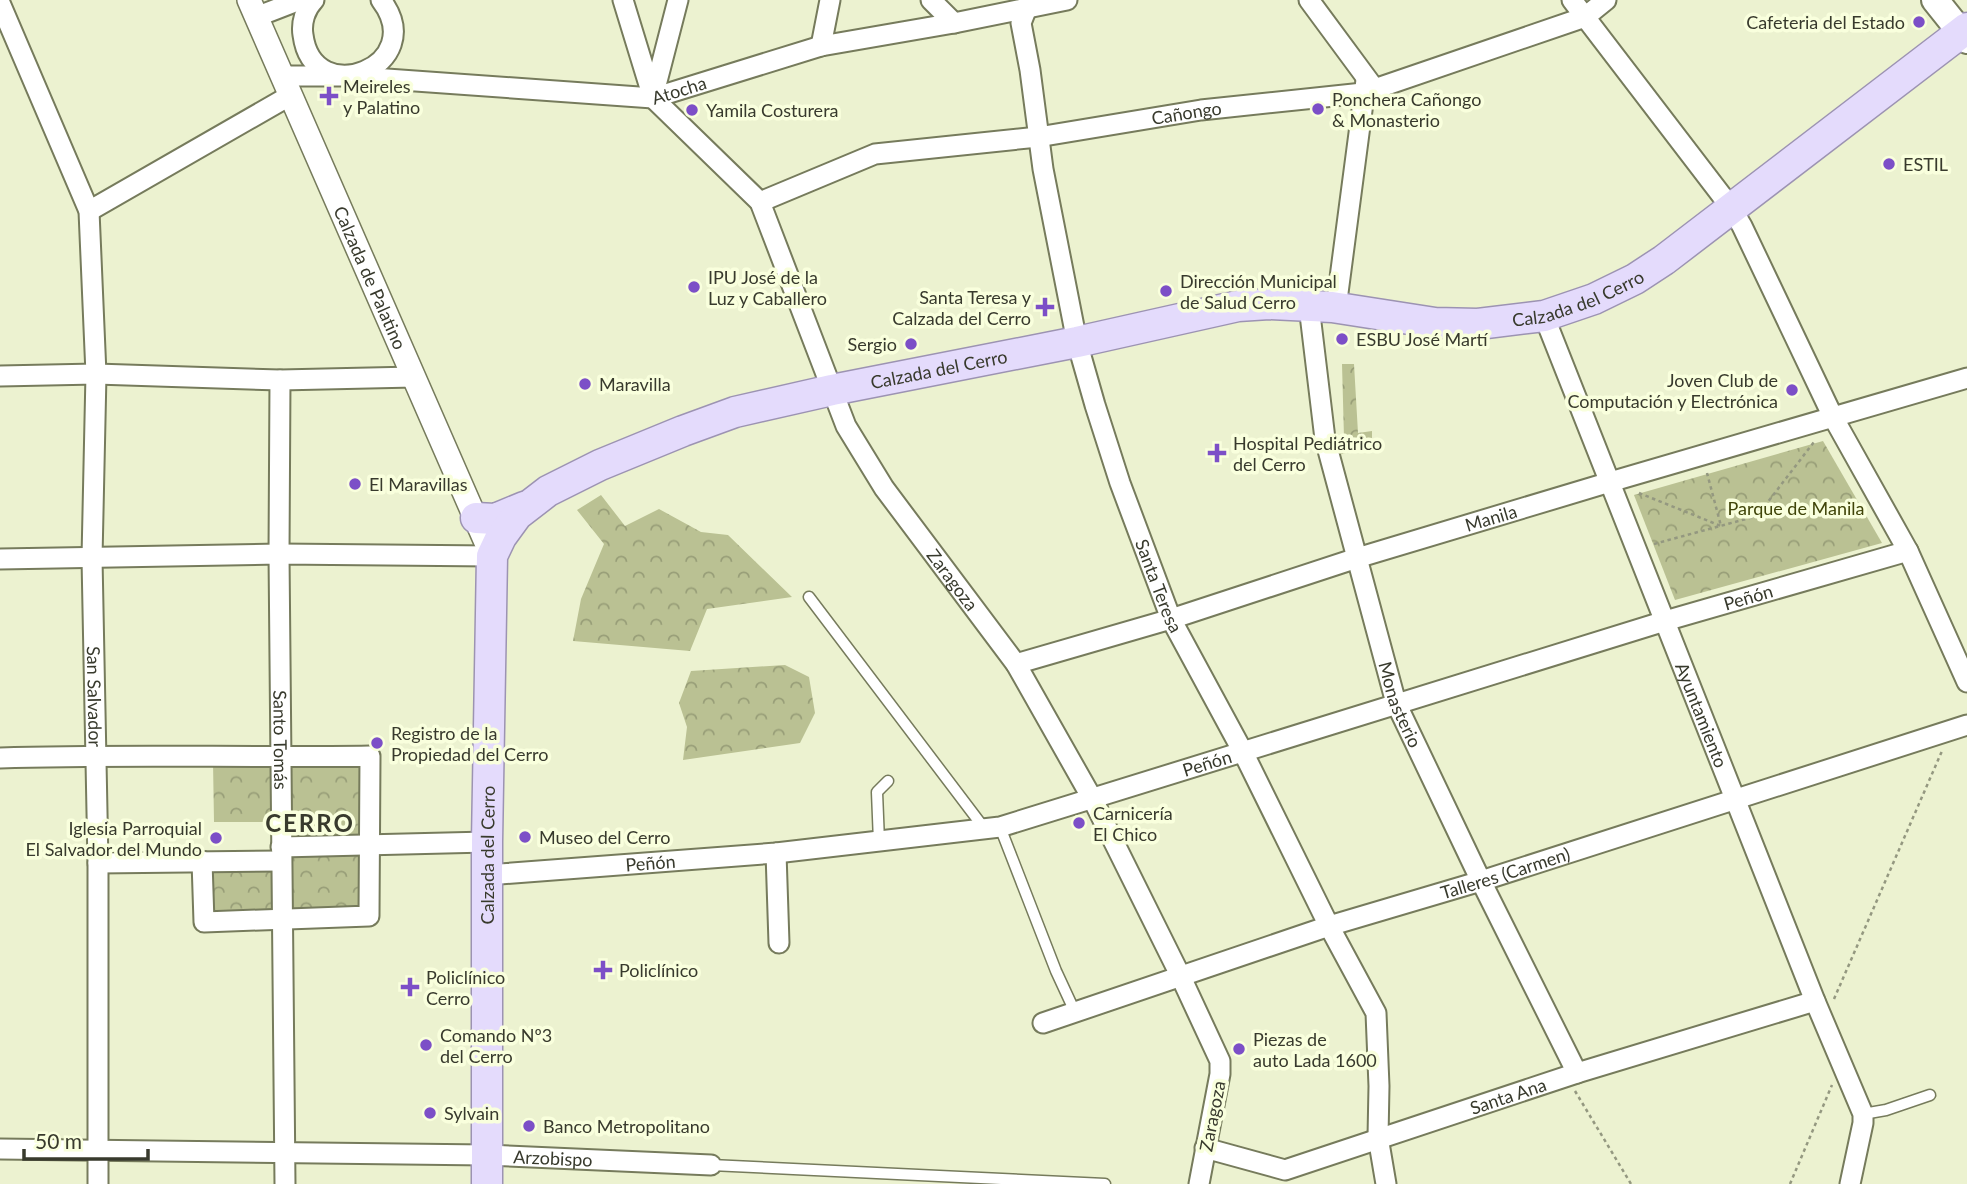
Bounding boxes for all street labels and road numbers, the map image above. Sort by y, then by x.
street label: Atocha [649,71,709,109]
street label: Cañongo [1150,97,1223,129]
street label: Calzada de Palatino [329,203,411,353]
street label: Calzada del Cerro [1511,265,1648,331]
street label: Calzada del Cerro [869,345,1009,393]
street label: Manila [1462,500,1519,536]
street label: Santa Teresa [1131,536,1187,636]
street label: Zaragoza [923,545,983,615]
street label: Peñón [1721,580,1775,615]
street label: San Salvador [83,646,107,748]
street label: Monasterio [1374,659,1427,751]
street label: Ayuntamiento [1671,659,1733,771]
street label: Santo Tomás [269,690,292,790]
street label: Peñón [1180,745,1234,781]
street label: Calzada del Cerro [476,785,499,924]
street label: Talleres (Carmen) [1438,842,1573,903]
street label: Peñón [625,850,676,875]
street label: Santa Ana [1467,1073,1549,1119]
street label: Zaragoza [1194,1079,1230,1153]
street label: Arzobispo [513,1145,593,1171]

